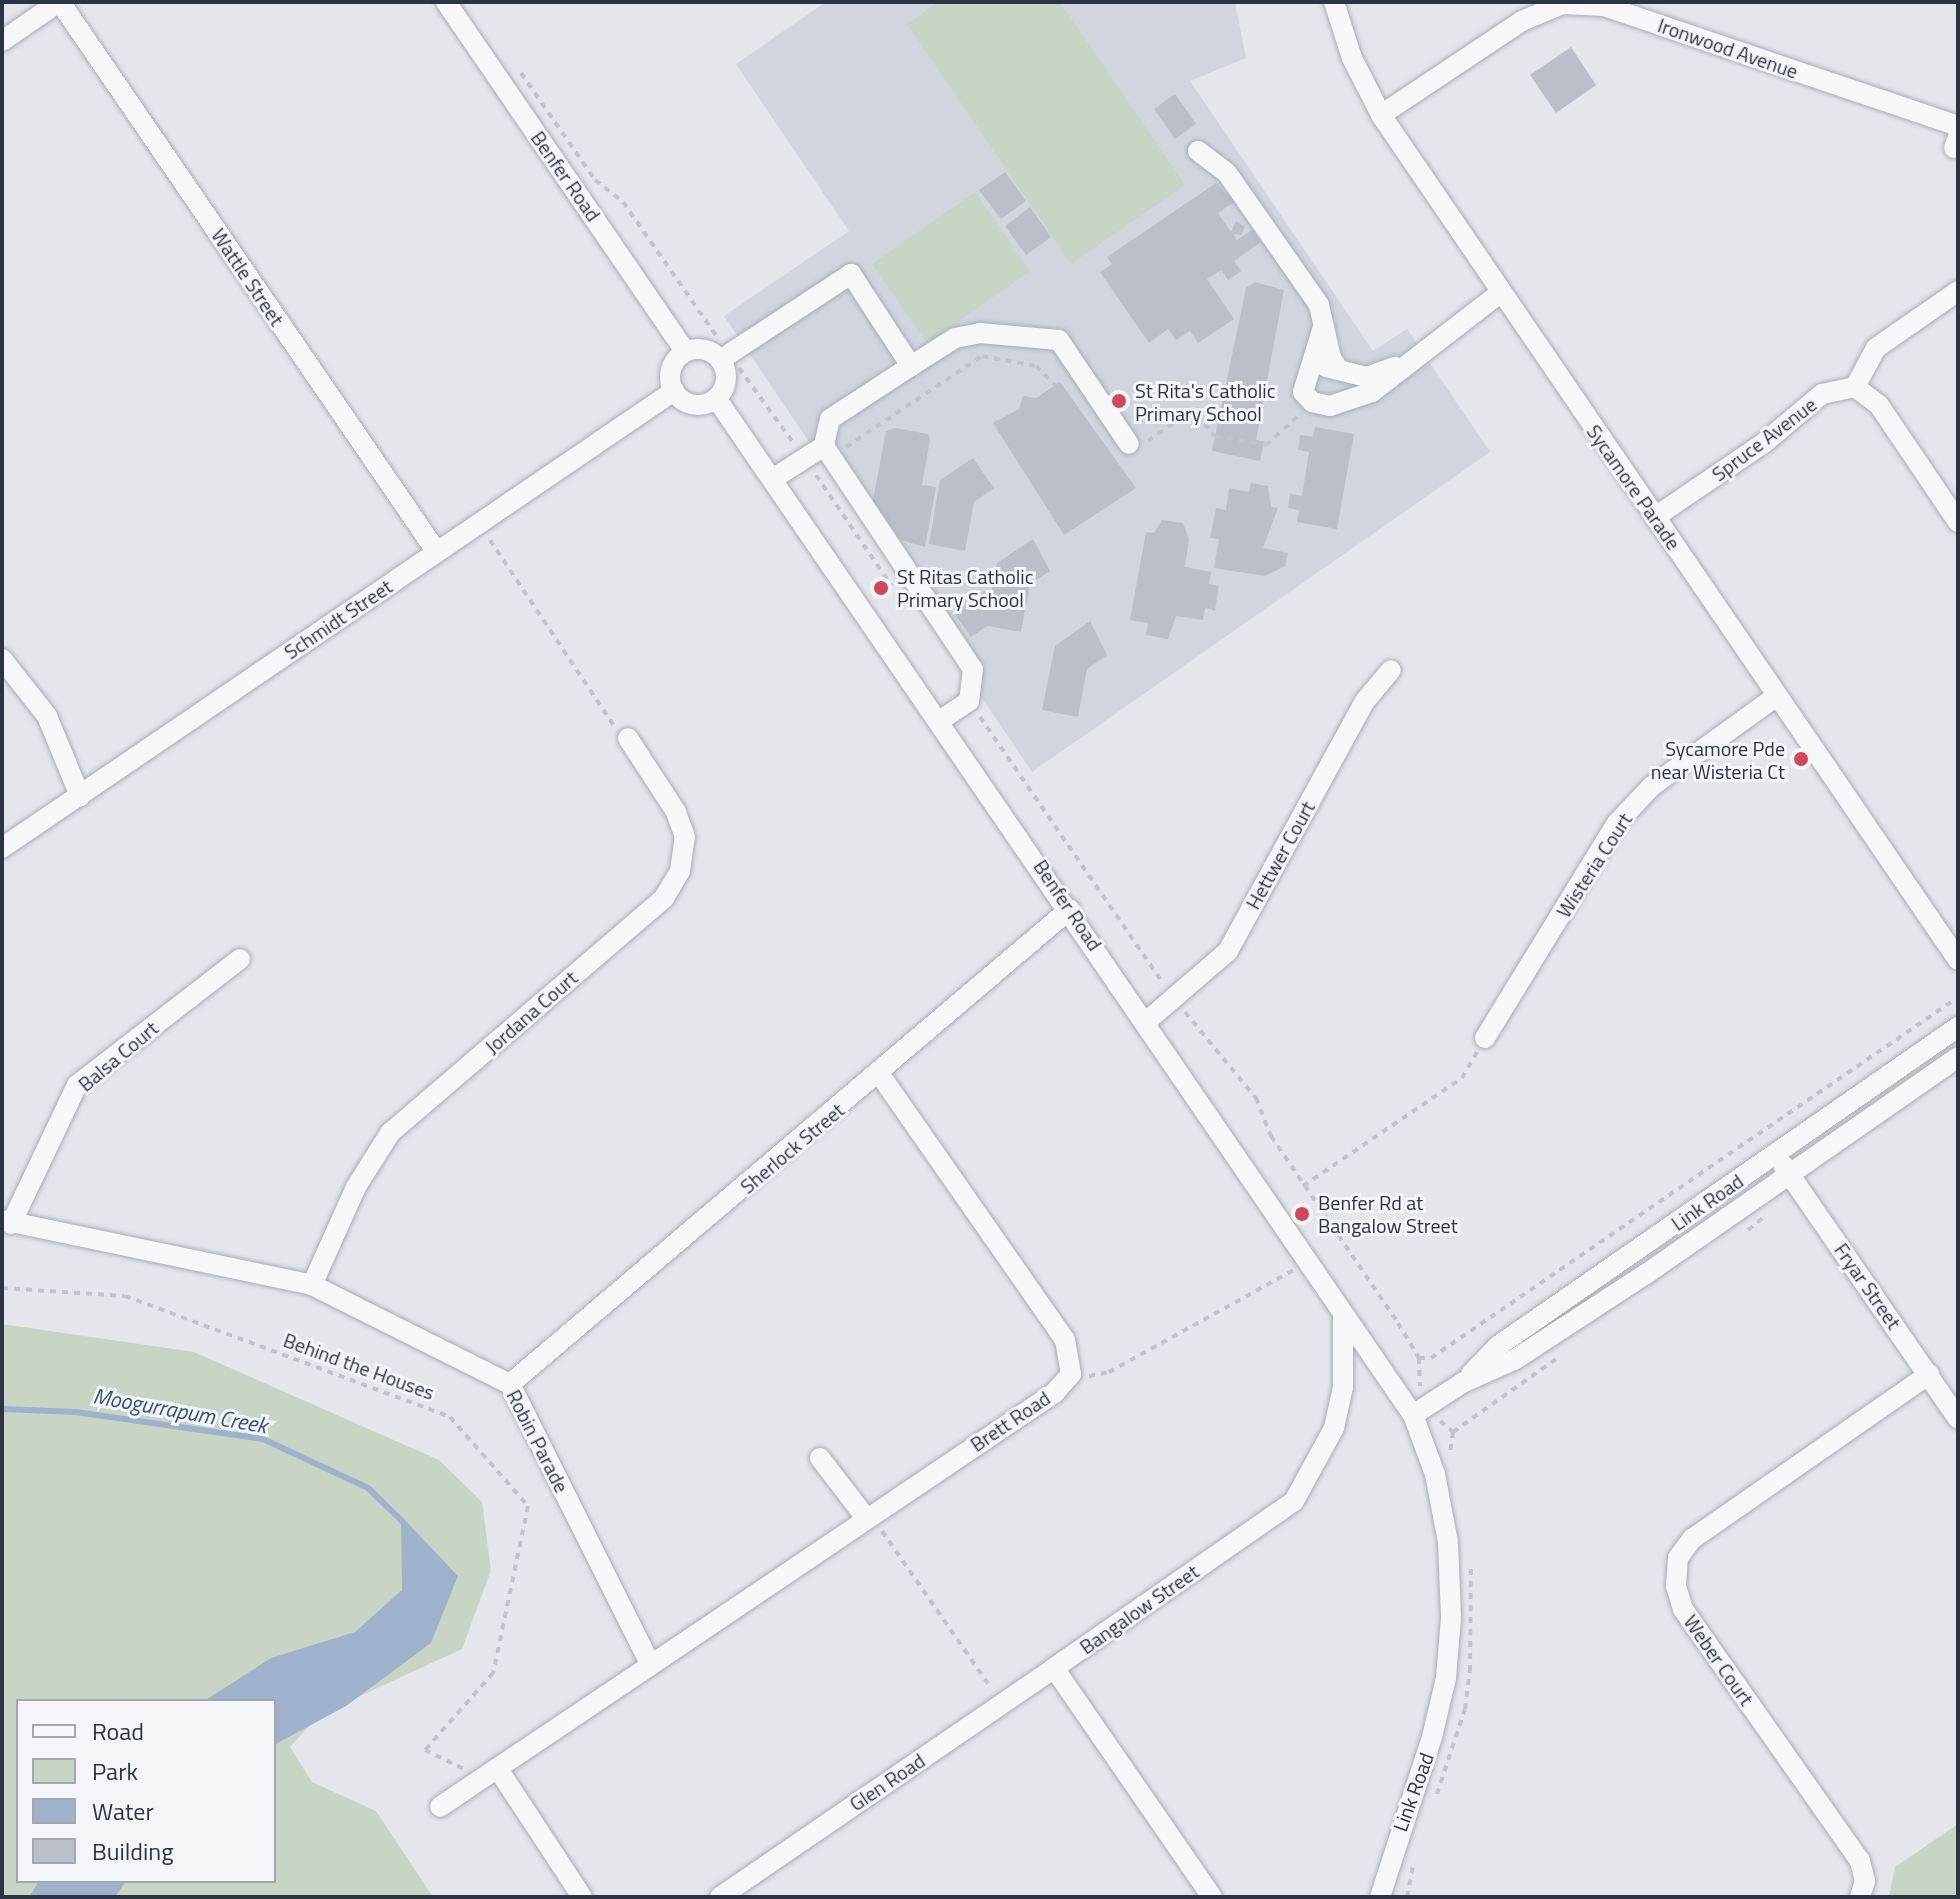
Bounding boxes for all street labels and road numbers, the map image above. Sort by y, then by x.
street label: Ironwood Avenue [1655,13,1801,83]
street label: Benfer Road [526,126,606,226]
street label: Wattle Street [207,224,289,330]
street label: Spruce Avenue [1707,392,1821,486]
street label: Sycamore Parade [1582,420,1686,554]
street label: Schmidt Street [279,574,397,664]
street label: Hettwer Court [1240,797,1320,913]
street label: Wisteria Court [1551,808,1637,922]
street label: Benfer Road [1029,855,1107,955]
street label: Jordana Court [480,965,582,1059]
street label: Balsa Court [73,1016,163,1096]
street label: Sherlock Street [735,1098,849,1198]
street label: Link Road [1667,1169,1747,1235]
street label: Fryar Street [1830,1238,1906,1334]
street label: Behind the Houses [280,1328,438,1404]
street label: Robin Parade [502,1386,574,1496]
street label: Brett Road [966,1386,1054,1456]
street label: Bangalow Street [1075,1559,1203,1659]
street label: Weber Court [1679,1610,1759,1710]
street label: Glen Road [845,1748,929,1816]
street label: Link Road [1388,1749,1438,1835]

